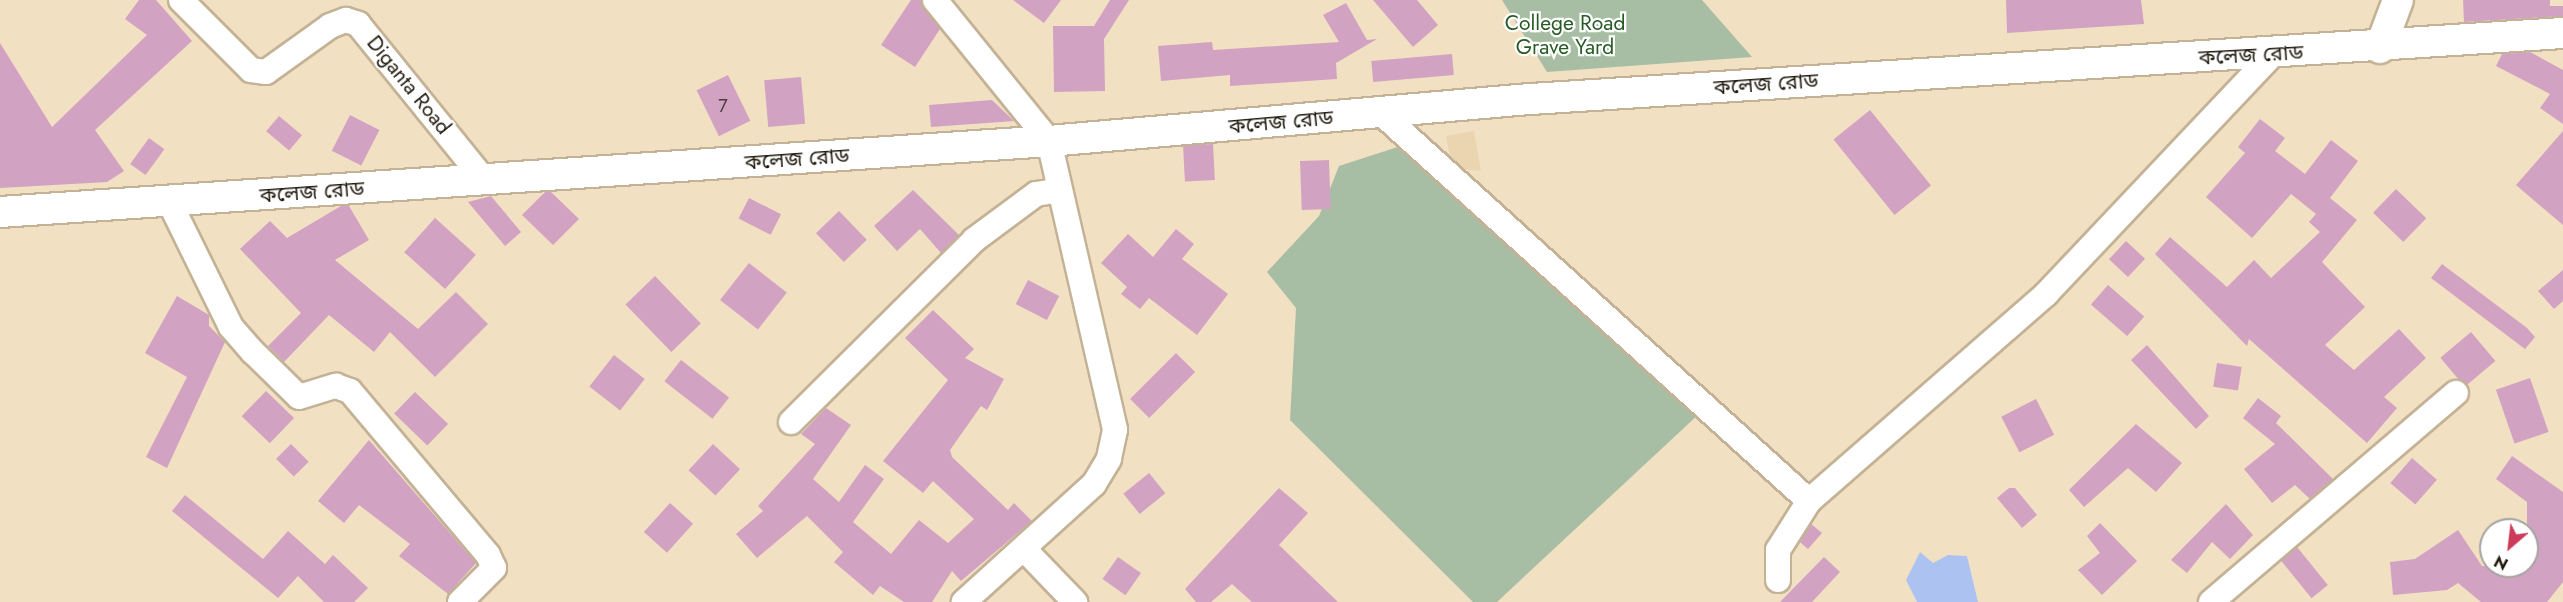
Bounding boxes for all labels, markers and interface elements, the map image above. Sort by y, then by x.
park label: College Road Grave Yard [1505,10,1625,60]
street label: Diganta Road [362,31,456,139]
street label: কলেজ রোড [2198,40,2304,70]
street label: কলেজ রোড [1713,68,1819,100]
house number: 7 [718,95,728,117]
street label: কলেজ রোড [1228,105,1334,139]
street label: কলেজ রোড [744,143,850,175]
street label: কলেজ রোড [259,176,365,208]
north arrow [2479,518,2539,578]
text: N [2490,549,2512,576]

